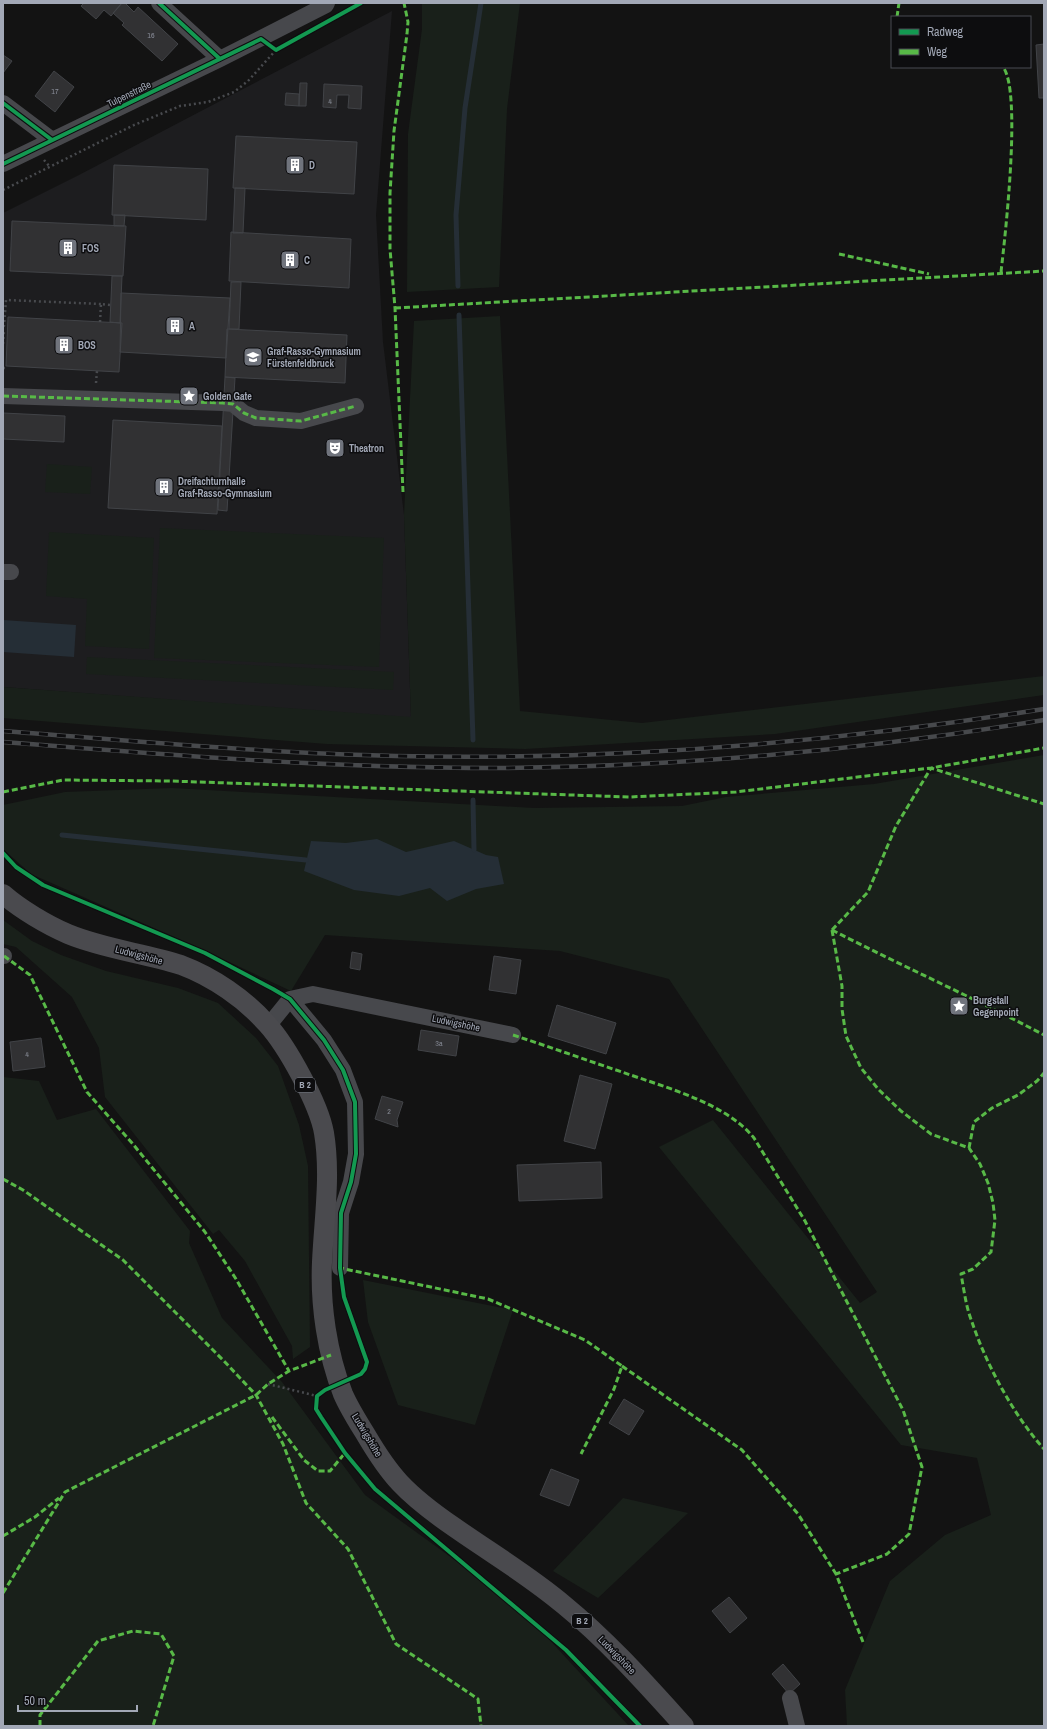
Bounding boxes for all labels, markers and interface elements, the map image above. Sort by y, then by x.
legend [891,16,1031,68]
text: Radweg [927,24,964,40]
house number: 16 [147,30,155,40]
text: Weg [927,44,948,60]
street label: Tulpenstraße [105,78,154,110]
house number: 17 [51,86,59,96]
house number: 4 [328,96,332,106]
building icon: D [284,154,306,176]
place label: D [309,159,315,172]
building icon: FOS [57,237,79,259]
place label: FOS [82,242,99,255]
building icon: C [279,249,301,271]
place label: C [304,254,310,267]
building icon: A [164,315,186,337]
place label: A [189,320,195,333]
building icon: BOS [53,334,75,356]
place label: BOS [78,339,96,352]
place label: Graf-Rasso-Gymnasium Fürstenfeldbruck [267,345,361,370]
school or university icon: Graf-Rasso-Gymnasium Fürstenfeldbruck [242,346,264,368]
place icon: Golden Gate [178,385,200,407]
place label: Golden Gate [203,390,252,403]
theatre icon: Theatron [324,437,346,459]
place label: Theatron [349,442,384,455]
place label: Dreifachturnhalle Graf-Rasso-Gymnasium [178,475,272,500]
building icon: Dreifachturnhalle Graf-Rasso-Gymnasium [153,476,175,498]
street label: Ludwigshöhe [114,942,165,968]
place label: Burgstall Gegenpoint [973,994,1019,1019]
place icon: Burgstall Gegenpoint [948,995,970,1017]
street label: Ludwigshöhe [431,1012,482,1035]
house number: 3a [435,1038,443,1048]
house number: 4 [25,1049,29,1059]
road number: B 2 [295,1078,315,1092]
house number: 2 [387,1106,391,1116]
street label: Ludwigshöhe [349,1411,385,1460]
road number: B 2 [572,1614,592,1628]
street label: Ludwigshöhe [595,1633,639,1677]
scale bar [18,1687,137,1713]
text: 50 m [24,1693,46,1709]

